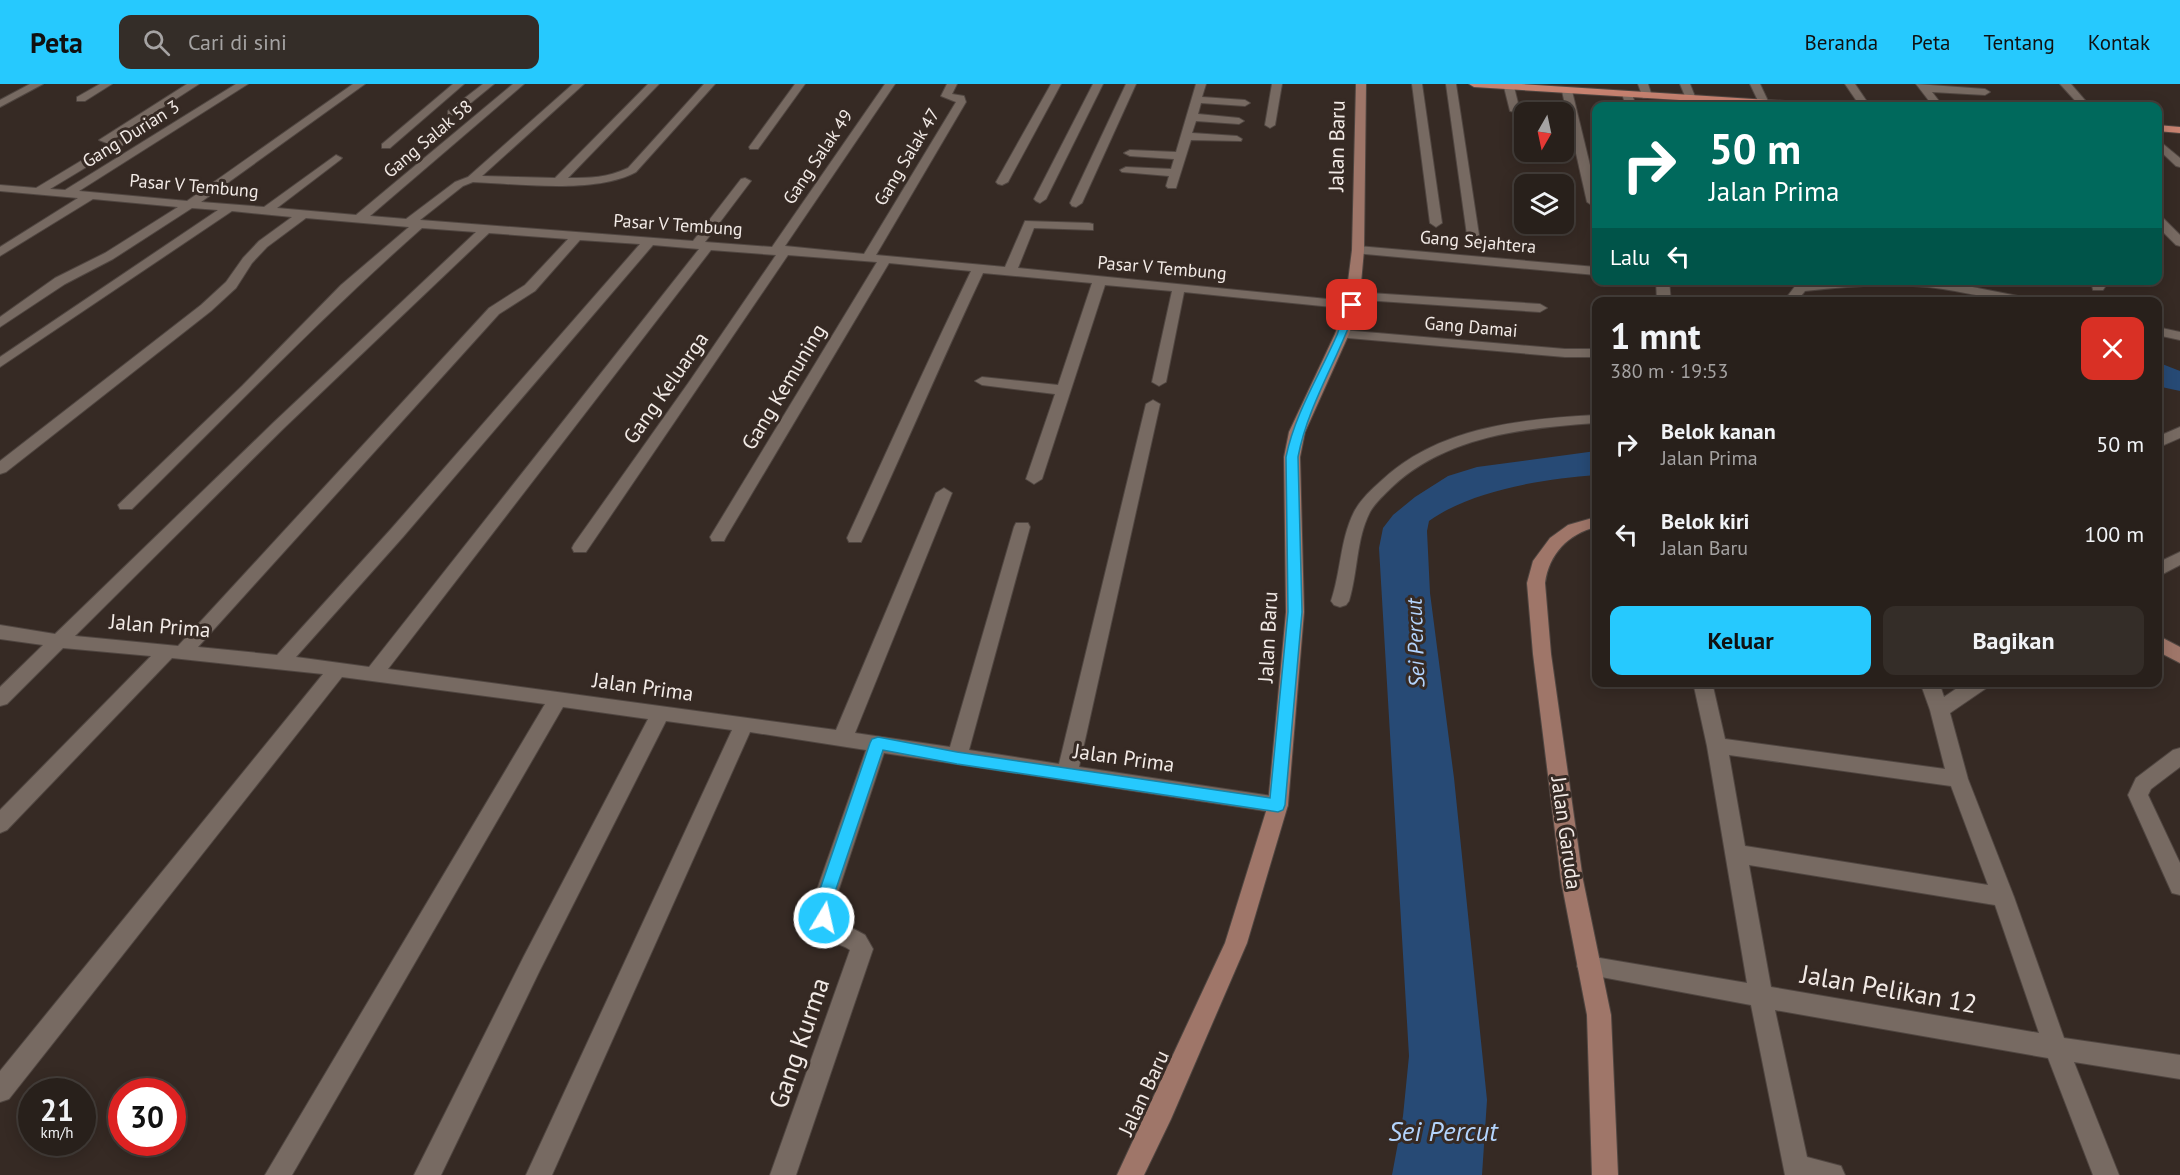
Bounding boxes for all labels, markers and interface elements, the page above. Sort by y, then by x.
search box [119,15,539,69]
text: Peta [30,24,83,61]
icon: search [140,26,173,59]
text: Cari di sini [188,28,287,56]
text: Beranda [1805,29,1878,56]
text: Peta [1911,29,1950,56]
text: Tentang [1983,29,2055,56]
text: Kontak [2088,29,2150,56]
street label: Gang Durian 3 [78,95,184,172]
street label: Gang Salak 58 [378,95,477,183]
street label: Jalan Baru [1322,100,1351,193]
north arrow [1514,102,1574,162]
map controls [1514,102,1574,234]
street label: Gang Salak 47 [869,104,945,210]
street label: Gang Salak 49 [777,105,858,209]
text: 50 m [1709,121,1801,176]
icon: right [1610,126,1688,204]
street label: Pasar V Tembung [128,168,260,203]
button: layers [1514,174,1574,234]
text: Jalan Prima [1709,174,1839,208]
street label: Pasar V Tembung [613,209,743,240]
street label: Gang Sejahtera [1419,225,1537,258]
icon: left [1662,240,1695,273]
text: Lalu [1610,243,1650,271]
street label: Pasar V Tembung [1096,250,1228,285]
pin [1326,279,1377,330]
icon: arrive [1335,288,1368,321]
street label: Gang Damai [1424,311,1519,342]
text: 1 mnt [1610,312,1701,359]
button: close [2081,317,2144,380]
street label: Gang Kemuning [735,319,832,455]
street label: Gang Keluarga [617,326,714,449]
text: 380 m · 19:53 [1610,358,1728,384]
text: Belok kanan [1661,417,1776,445]
icon: right [1610,428,1643,461]
text: 50 m [2096,430,2144,458]
text: Jalan Prima [1661,445,1758,471]
text: Belok kiri [1661,507,1750,535]
icon: left [1610,518,1643,551]
text: 100 m [2084,520,2144,548]
text: Jalan Baru [1661,535,1748,561]
street label: Jalan Baru [1252,591,1283,684]
water label: Sei Percut [1399,597,1431,688]
button: Keluar [1610,606,1871,675]
button: Bagikan [1883,606,2144,675]
street label: Jalan Prima [107,608,212,643]
street label: Jalan Prima [590,666,695,707]
street label: Jalan Prima [1071,737,1176,778]
street label: Jalan Garuda [1545,774,1588,891]
position arrow [792,886,856,950]
street label: Jalan Pelikan 12 [1797,957,1980,1020]
street label: Gang Kurma [761,973,836,1112]
street label: Jalan Baru [1112,1046,1175,1141]
speed limit sign: 30 [108,1078,186,1156]
text: 21 [40,1090,74,1129]
water label: Sei Percut [1388,1114,1499,1148]
text: km/h [41,1123,73,1142]

